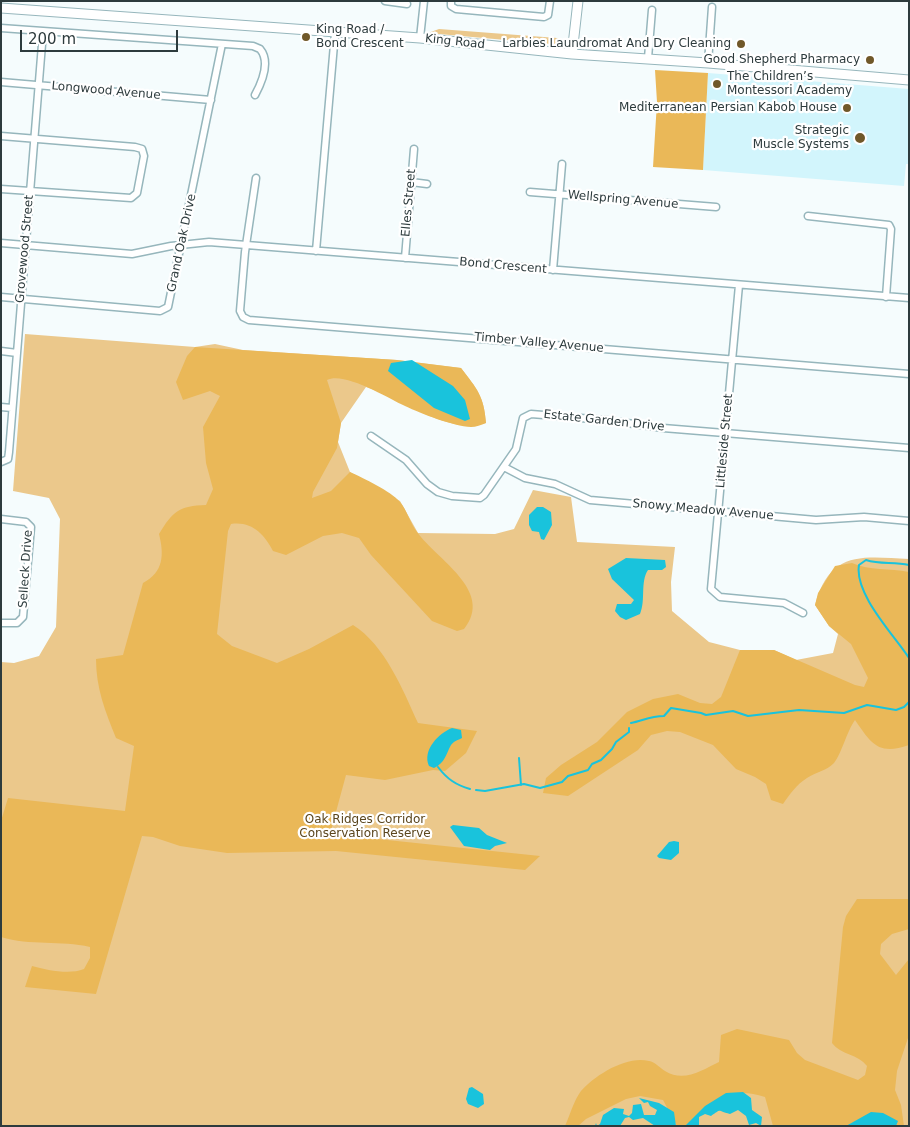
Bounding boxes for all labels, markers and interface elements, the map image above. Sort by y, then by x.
scale bar [22,20,180,52]
place label: King Road / Bond Crescent [316,23,404,51]
text: 200 m [28,30,76,48]
marker: King Road / Bond Crescent [300,31,312,43]
street label: King Road [424,32,486,52]
place label: Larbies Laundromat And Dry Cleaning [502,37,731,51]
marker: Larbies Laundromat And Dry Cleaning [735,38,747,50]
place label: Good Shepherd Pharmacy [704,53,860,67]
marker: Good Shepherd Pharmacy [864,54,876,66]
place label: The Children’s Montessori Academy [727,70,852,98]
marker: The Children’s Montessori Academy [711,78,723,90]
street label: Longwood Avenue [51,79,161,103]
place label: Mediterranean Persian Kabob House [619,101,837,115]
marker: Mediterranean Persian Kabob House [841,102,853,114]
place label: Strategic Muscle Systems [753,124,849,152]
marker: Strategic Muscle Systems [853,131,867,145]
street label: Elles Street [399,168,419,238]
street label: Wellspring Avenue [567,188,679,212]
street label: Grand Oak Drive [165,193,199,293]
street label: Grovewood Street [13,194,37,304]
street label: Bond Crescent [459,255,547,277]
street label: Timber Valley Avenue [474,330,604,356]
street label: Littleside Street [714,393,736,489]
street label: Estate Garden Drive [543,407,665,435]
street label: Snowy Meadow Avenue [632,497,774,523]
street label: Selleck Drive [16,529,36,609]
park label: Oak Ridges Corridor Conservation Reserve [299,813,431,841]

